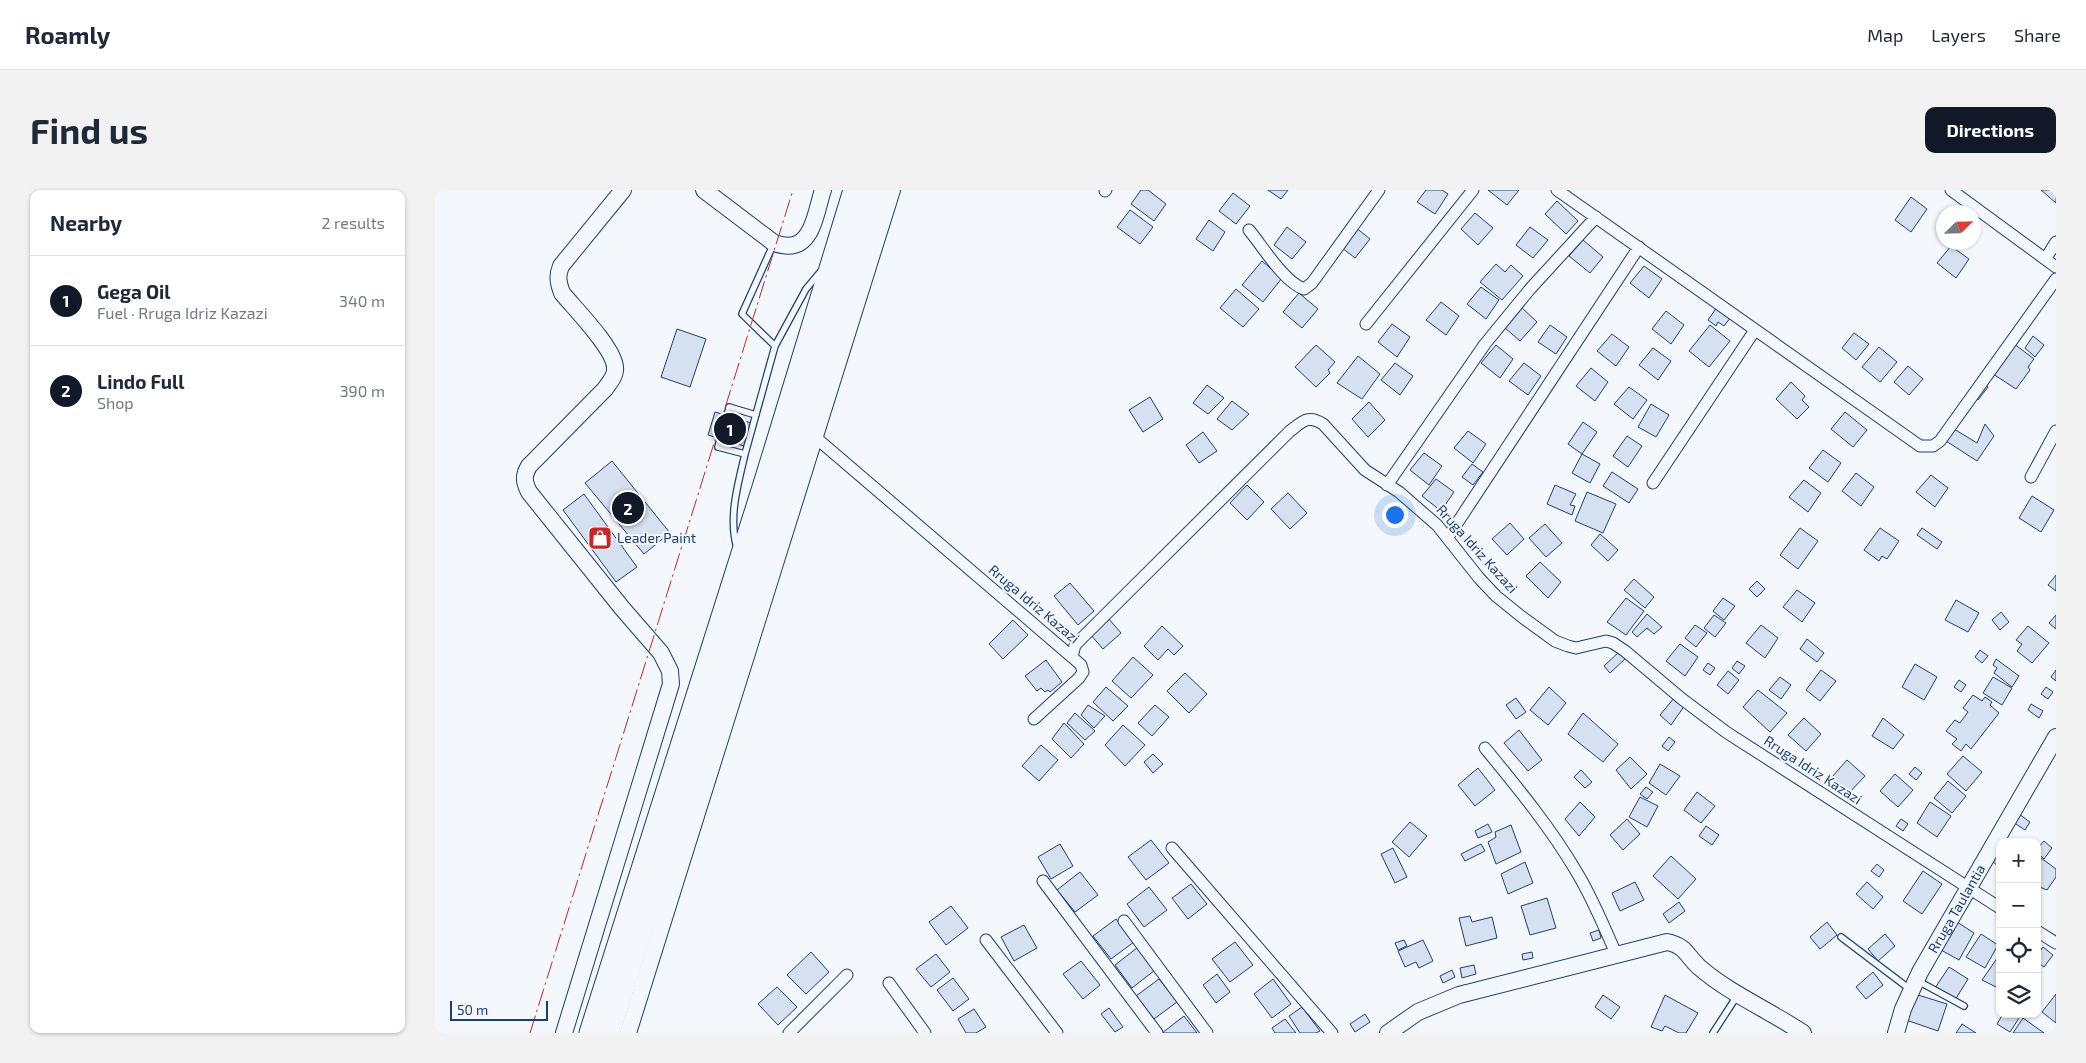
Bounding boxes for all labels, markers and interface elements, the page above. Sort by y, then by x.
text: Roamly [25,20,110,49]
text: Map [1867,24,1903,46]
text: Layers [1931,24,1986,46]
text: Share [2014,24,2061,46]
button: Directions [1925,107,2056,153]
text: Find us [30,109,148,151]
north arrow [1936,205,1981,250]
text: Nearby [50,210,122,235]
text: 2 results [322,213,385,232]
text: Gega Oil [97,280,170,303]
text: 1 [63,291,69,310]
text: 340 m [339,291,385,310]
text: Fuel · Rruga Idriz Kazazi [97,303,268,322]
text: Lindo Full [97,370,185,393]
text: 2 [61,381,71,400]
text: 390 m [340,381,385,400]
text: Shop [97,393,134,412]
pin: 1 [714,410,746,448]
pin: 2 [612,489,644,527]
street label: Rruga Idriz Kazazi [1433,501,1522,596]
your location [1382,502,1408,528]
shop icon: Leader Paint [587,525,613,551]
place label: Leader Paint [617,529,696,546]
street label: Rruga Idriz Kazazi [985,561,1083,647]
street label: Rruga Idriz Kazazi [1761,732,1865,808]
map controls [1996,838,2041,1018]
button: + [1996,838,2041,883]
street label: Rruga Taulantia [1924,861,1989,956]
button: − [1996,883,2041,928]
button: locate [1996,928,2041,973]
button: layers [1996,973,2041,1018]
scale bar [450,998,547,1021]
text: 50 m [457,1001,488,1018]

